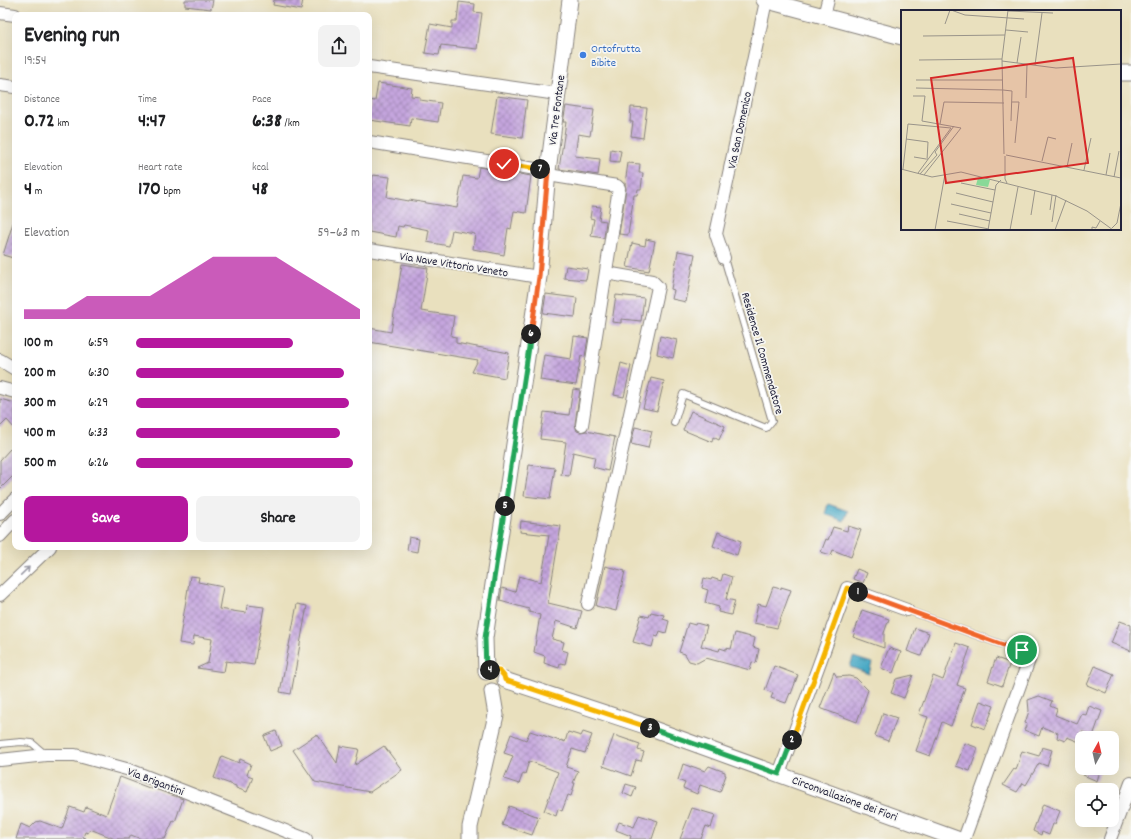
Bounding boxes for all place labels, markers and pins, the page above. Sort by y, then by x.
place label: Ortofrutta Bibite [591,41,641,72]
marker: Ortofrutta Bibite [578,50,588,60]
pin [487,147,521,181]
pin: 7 [530,159,550,179]
pin: 6 [521,324,541,344]
pin: 5 [495,496,515,516]
pin: 1 [848,582,868,602]
pin [1005,633,1039,667]
pin: 4 [480,660,500,680]
pin: 3 [640,718,660,738]
pin: 2 [782,730,802,750]

